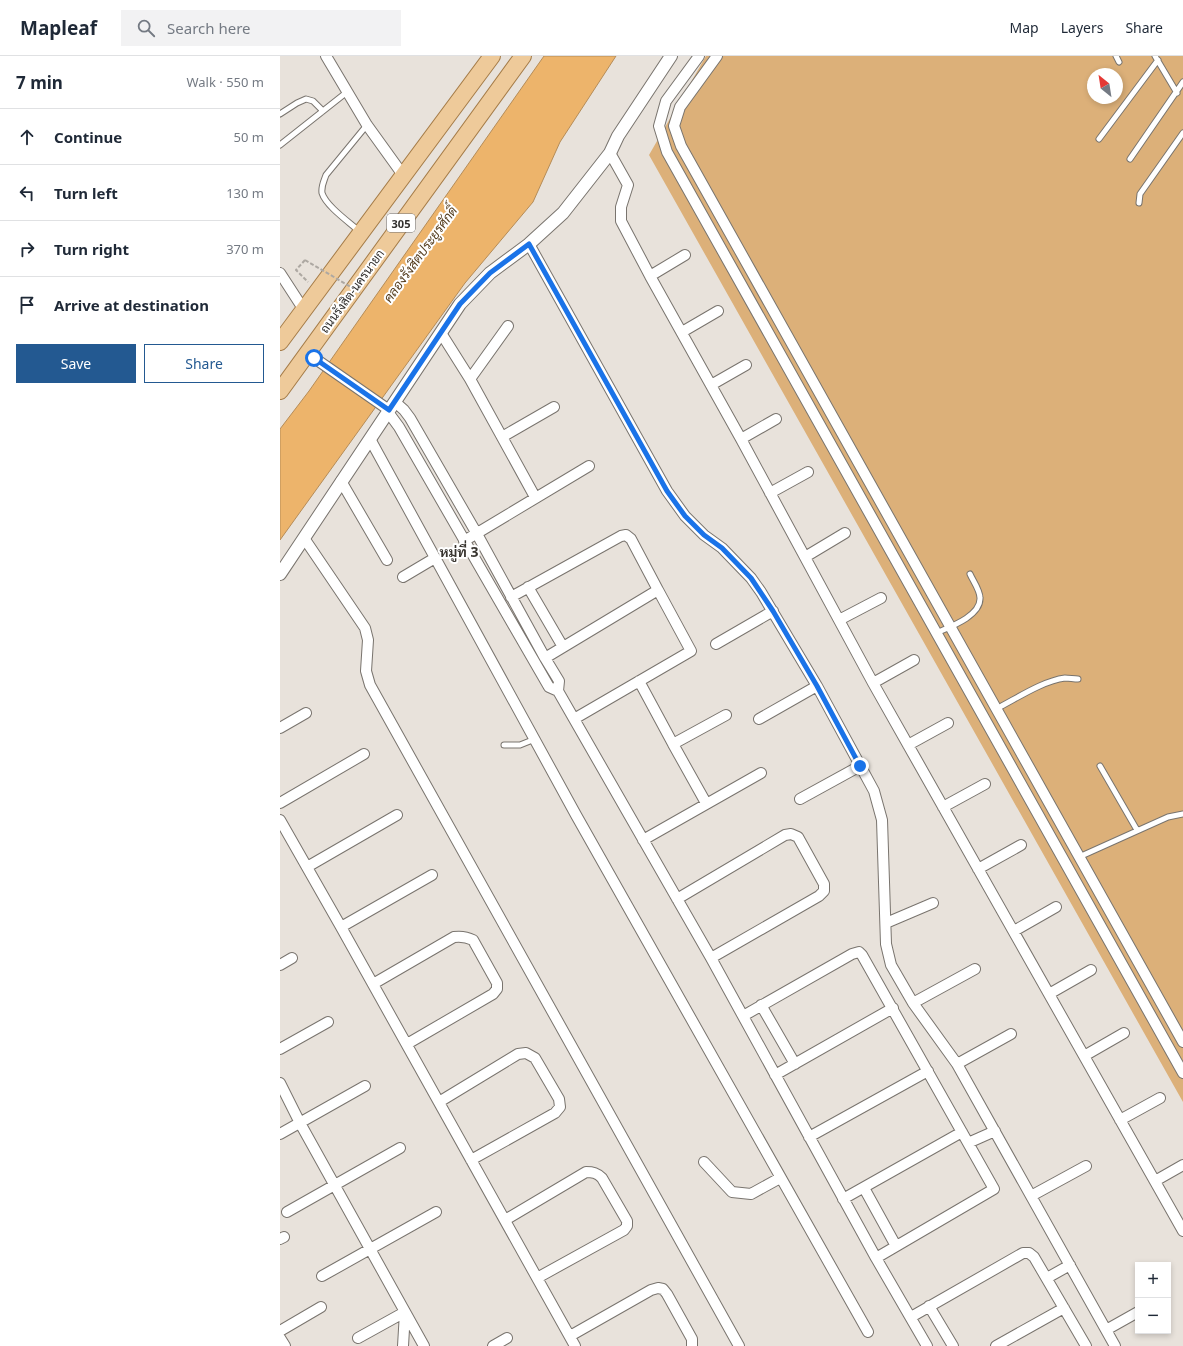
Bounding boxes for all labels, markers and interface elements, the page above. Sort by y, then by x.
search box [121,10,401,46]
text: Mapleaf [20,15,97,41]
icon: search [135,17,157,39]
text: Search here [167,18,251,38]
text: Map [1010,18,1039,37]
text: Layers [1061,18,1103,37]
text: Share [1125,18,1163,37]
north arrow [1087,68,1123,104]
text: 7 min [16,71,63,94]
text: Walk · 550 m [186,73,264,91]
icon: ahead [16,126,38,148]
text: Continue [54,127,122,147]
text: 50 m [234,128,264,146]
icon: left [16,182,38,204]
text: Turn left [54,183,118,203]
text: 130 m [226,184,264,202]
water label: คลองรังสิตประยูรศักดิ์ [376,198,464,306]
road number: 305 [387,214,415,232]
icon: right [16,238,38,260]
text: Turn right [54,239,129,259]
text: 370 m [226,240,264,258]
street label: ถนนรังสิต-นครนายก [316,246,388,336]
icon: arrive [16,294,38,316]
text: Arrive at destination [54,295,209,315]
button: Save [16,344,136,383]
button: Share [144,344,264,383]
route start [305,349,323,367]
district label: หมู่ที่ 3 [440,540,479,563]
route end [851,757,869,775]
map controls [1135,1262,1171,1334]
button: + [1135,1262,1171,1298]
button: − [1135,1298,1171,1334]

